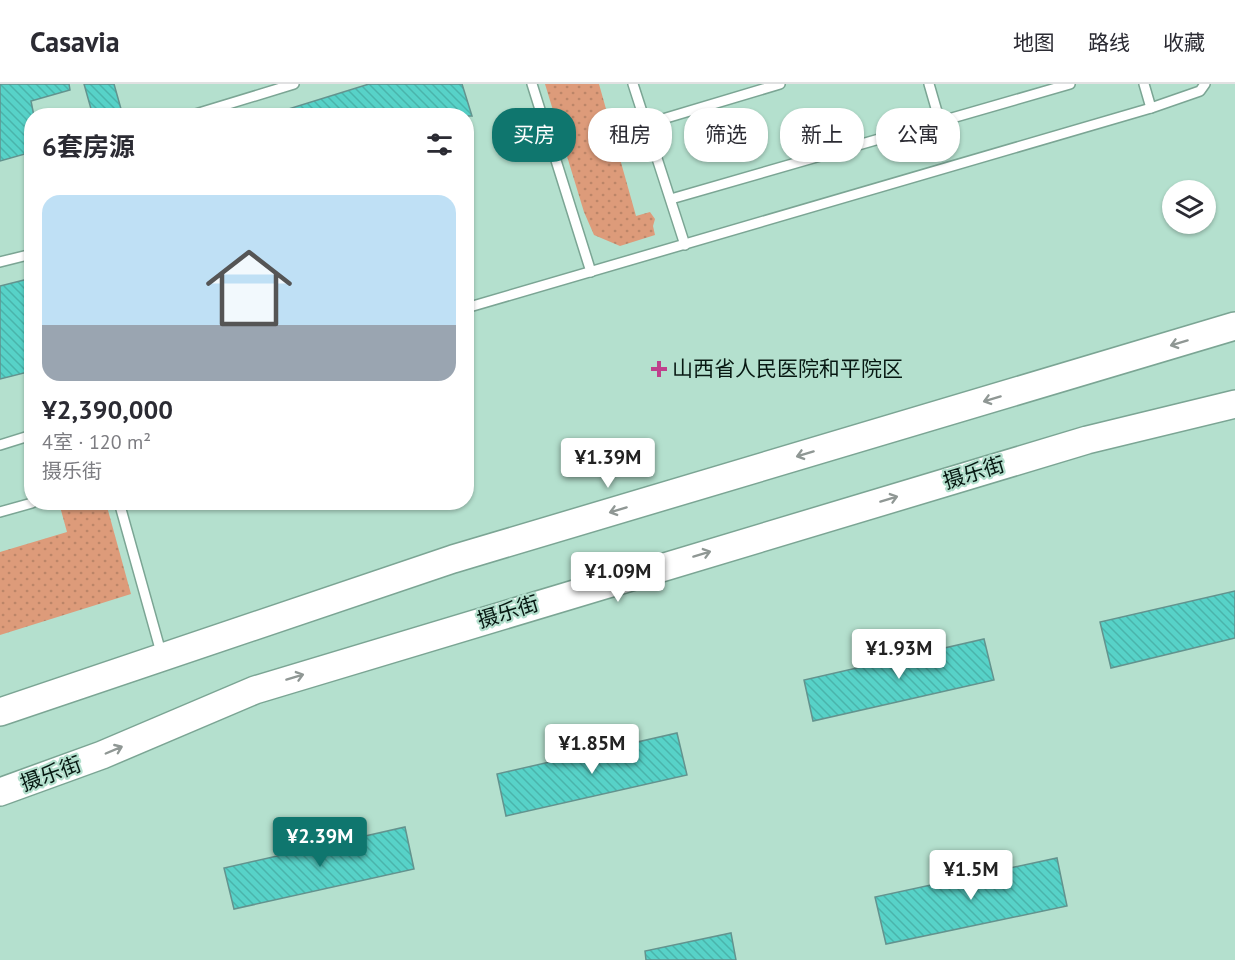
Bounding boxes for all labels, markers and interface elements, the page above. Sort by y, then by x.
text: Casavia [30,23,120,60]
text: 地图 [1013,29,1055,56]
text: 路线 [1088,29,1130,56]
text: 收藏 [1163,29,1205,56]
chip: 买房 [492,108,576,162]
chip: 租房 [588,108,672,162]
chip: 筛选 [684,108,768,162]
chip: 新上 [780,108,864,162]
chip: 公寓 [876,108,960,162]
icon: filters [423,128,456,161]
text: 6套房源 [42,130,135,163]
map controls [1162,180,1216,234]
button: layers [1162,180,1216,234]
icon: home [195,234,303,342]
one-way arrow [1170,338,1189,349]
place label: 山西省人民医院和平院区 [672,355,903,382]
marker: 山西省人民医院和平院区 [650,360,668,378]
text: ¥2,390,000 [42,393,173,426]
one-way arrow [983,394,1002,405]
text: 4室 · 120 m² [42,429,151,455]
pin: ¥1.39M [559,438,657,489]
text: ¥1.39M [575,444,641,470]
one-way arrow [796,449,815,460]
street label: 摄乐街 [940,450,1008,495]
text: 摄乐街 [42,458,102,484]
one-way arrow [879,493,898,504]
one-way arrow [609,505,628,516]
one-way arrow [693,548,712,559]
pin: ¥1.09M [569,552,667,603]
text: ¥1.09M [585,558,651,584]
street label: 摄乐街 [474,589,542,634]
pin: ¥1.93M [850,629,948,680]
text: ¥1.93M [866,635,932,661]
one-way arrow [285,671,304,682]
pin: ¥1.85M [543,724,641,775]
text: ¥1.85M [559,730,625,756]
one-way arrow [104,744,122,755]
street label: 摄乐街 [17,750,85,797]
pin: ¥2.39M [271,817,369,868]
text: ¥2.39M [287,823,353,849]
pin: ¥1.5M [929,850,1013,901]
text: ¥1.5M [944,856,998,882]

